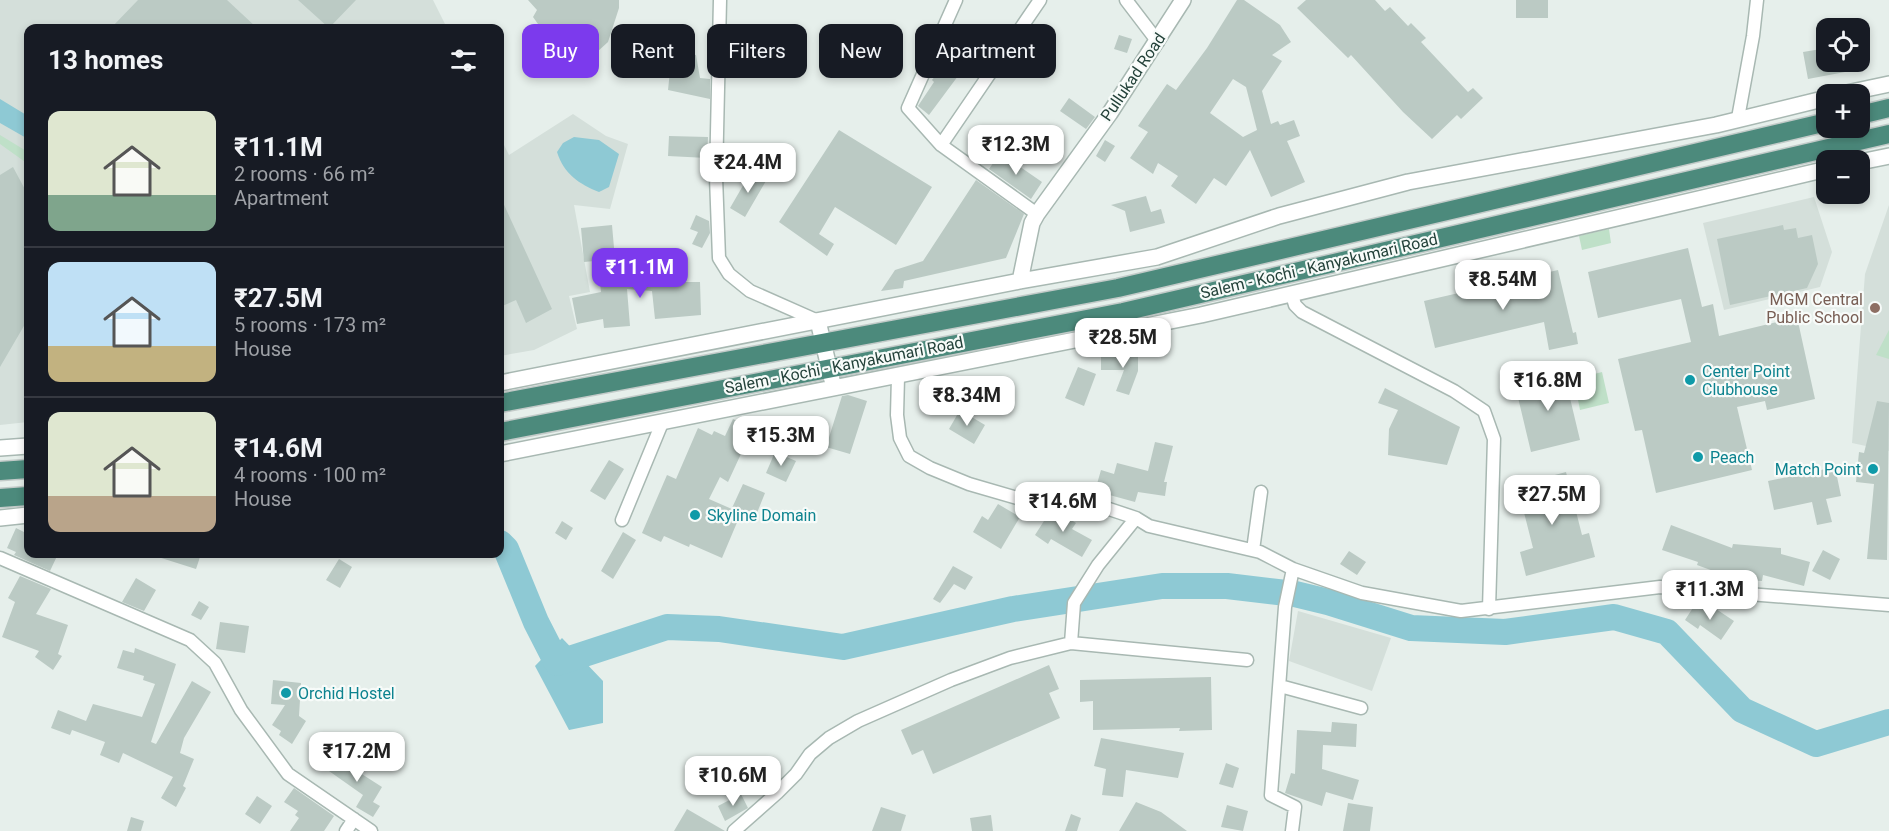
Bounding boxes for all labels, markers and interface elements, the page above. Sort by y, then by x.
map controls [1816,18,1870,204]
button: locate [1816,18,1870,72]
chip: Buy [522,24,599,78]
chip: Rent [611,24,695,78]
chip: Filters [707,24,807,78]
chip: New [819,24,903,78]
chip: Apartment [915,24,1056,78]
street label: Pullukad Road [1097,29,1169,125]
icon: filters [447,44,480,77]
text: 13 homes [48,45,163,75]
button: + [1816,84,1870,138]
pin: ₹12.3M [967,125,1065,176]
text: ₹11.1M [234,132,323,162]
text: ₹12.3M [982,132,1050,156]
icon: home [96,135,168,207]
pin: ₹24.4M [699,143,797,194]
text: ₹24.4M [714,150,782,174]
button: − [1816,150,1870,204]
text: 2 rooms · 66 m² [234,162,375,186]
text: Apartment [234,186,329,210]
street label: Salem - Kochi - Kanyakumari Road [1199,229,1439,303]
pin: ₹11.1M [591,248,689,299]
text: ₹11.1M [606,255,674,279]
pin: ₹8.54M [1454,260,1552,311]
text: ₹8.54M [1469,267,1537,291]
text: ₹27.5M [234,283,323,313]
icon: home [96,286,168,358]
place label: MGM Central Public School [1766,290,1863,327]
marker: MGM Central Public School [1868,301,1882,315]
text: 5 rooms · 173 m² [234,313,386,337]
pin: ₹28.5M [1074,318,1172,369]
text: ₹28.5M [1089,325,1157,349]
street label: Salem - Kochi - Kanyakumari Road [723,333,965,397]
text: House [234,337,292,361]
pin: ₹16.8M [1499,361,1597,412]
place label: Center Point Clubhouse [1702,362,1790,399]
text: ₹16.8M [1514,368,1582,392]
marker: Center Point Clubhouse [1683,373,1697,387]
pin: ₹8.34M [918,376,1016,427]
text: ₹8.34M [933,383,1001,407]
pin: ₹15.3M [732,416,830,467]
text: ₹15.3M [747,423,815,447]
text: ₹14.6M [234,433,323,463]
icon: home [96,436,168,508]
place label: Peach [1710,448,1754,467]
marker: Peach [1691,450,1705,464]
place label: Match Point [1775,460,1861,479]
marker: Match Point [1866,462,1880,476]
text: 4 rooms · 100 m² [234,463,386,487]
pin: ₹27.5M [1503,475,1601,526]
pin: ₹14.6M [1014,482,1112,533]
text: ₹27.5M [1518,482,1586,506]
text: House [234,487,292,511]
text: ₹14.6M [1029,489,1097,513]
place label: Skyline Domain [707,506,816,525]
marker: Skyline Domain [688,508,702,522]
pin: ₹11.3M [1661,570,1759,621]
text: ₹11.3M [1676,577,1744,601]
place label: Orchid Hostel [298,684,395,703]
marker: Orchid Hostel [279,686,293,700]
pin: ₹17.2M [308,732,406,783]
text: ₹17.2M [323,739,391,763]
pin: ₹10.6M [684,756,782,807]
text: ₹10.6M [699,763,767,787]

